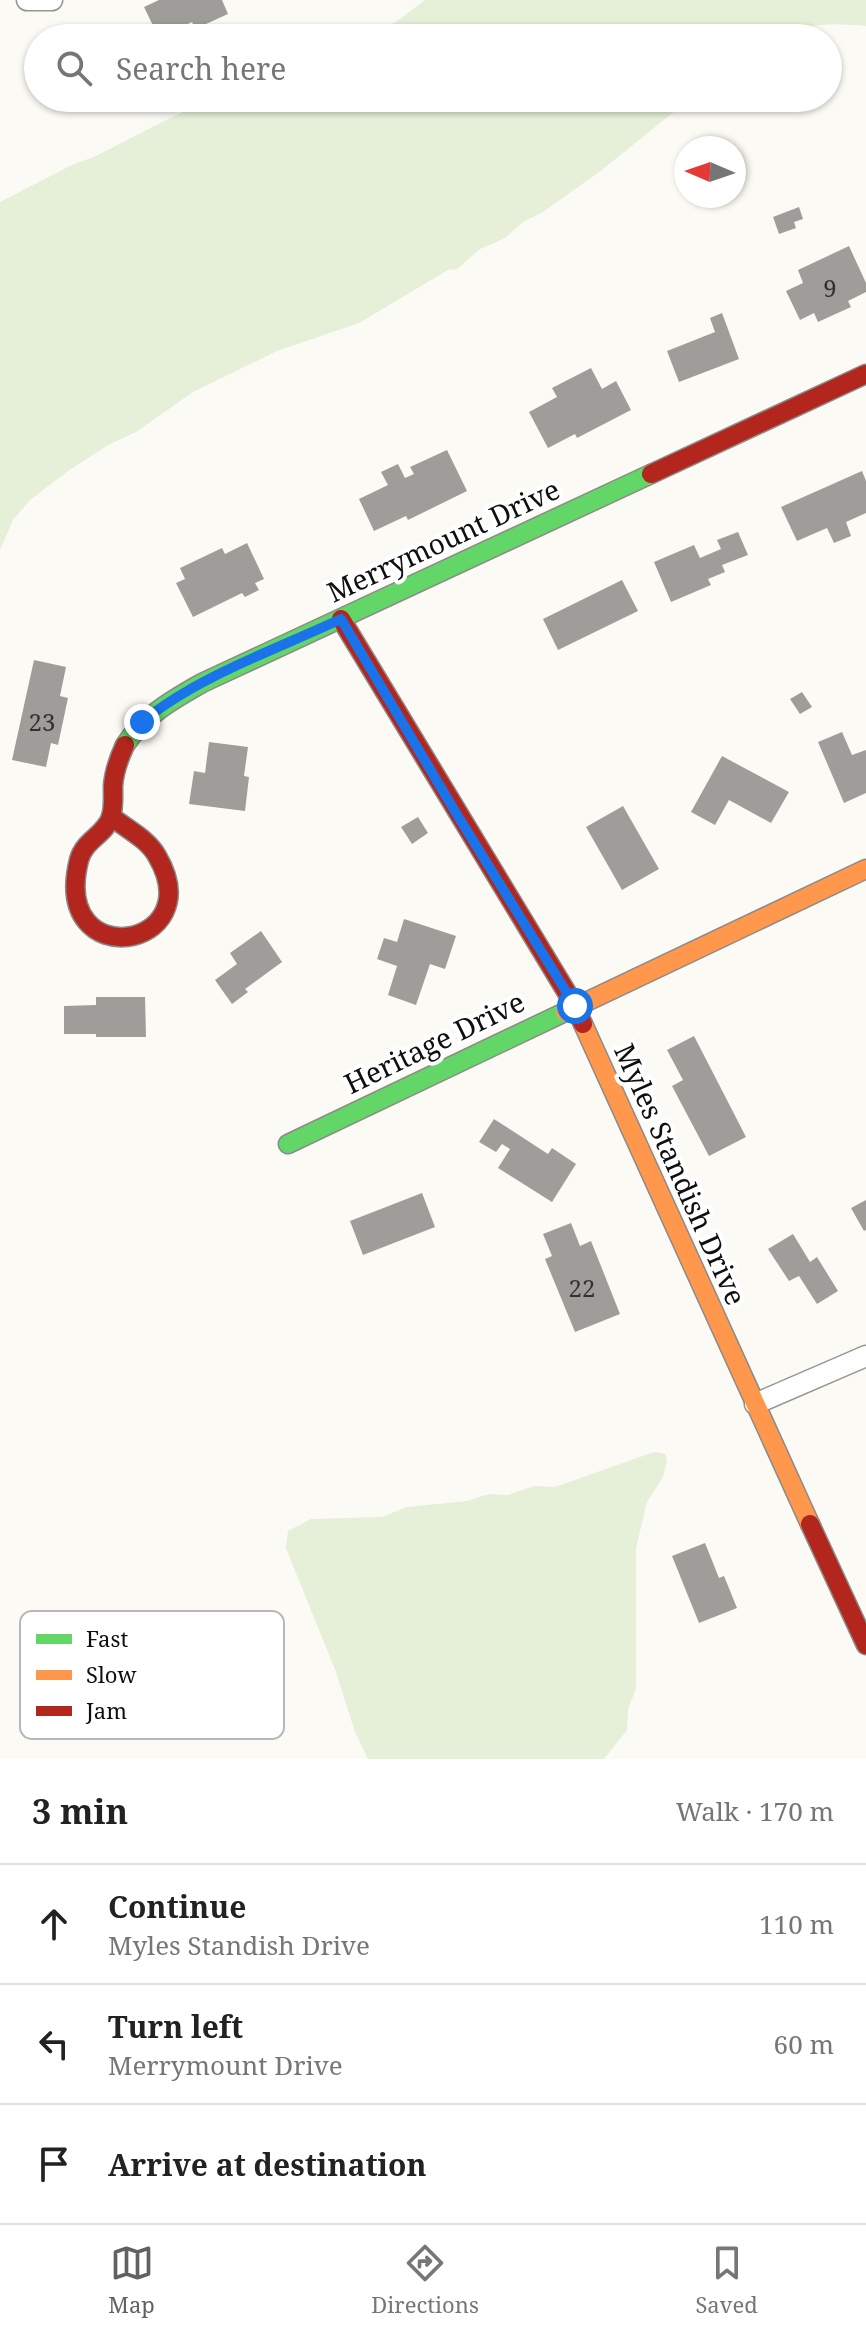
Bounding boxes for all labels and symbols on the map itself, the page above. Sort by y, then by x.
north arrow [674,136,746,208]
house number: 9 [823,271,837,304]
street label: Merrymount Drive [320,469,566,611]
route end [124,704,160,740]
house number: 23 [29,705,55,738]
street label: Heritage Drive [338,982,530,1102]
route start [557,988,593,1024]
street label: Myles Standish Drive [606,1037,756,1311]
house number: 22 [569,1271,595,1304]
legend [20,1611,284,1739]
text: Fast [86,1623,128,1653]
text: Slow [86,1659,136,1689]
text: Jam [85,1695,127,1725]

